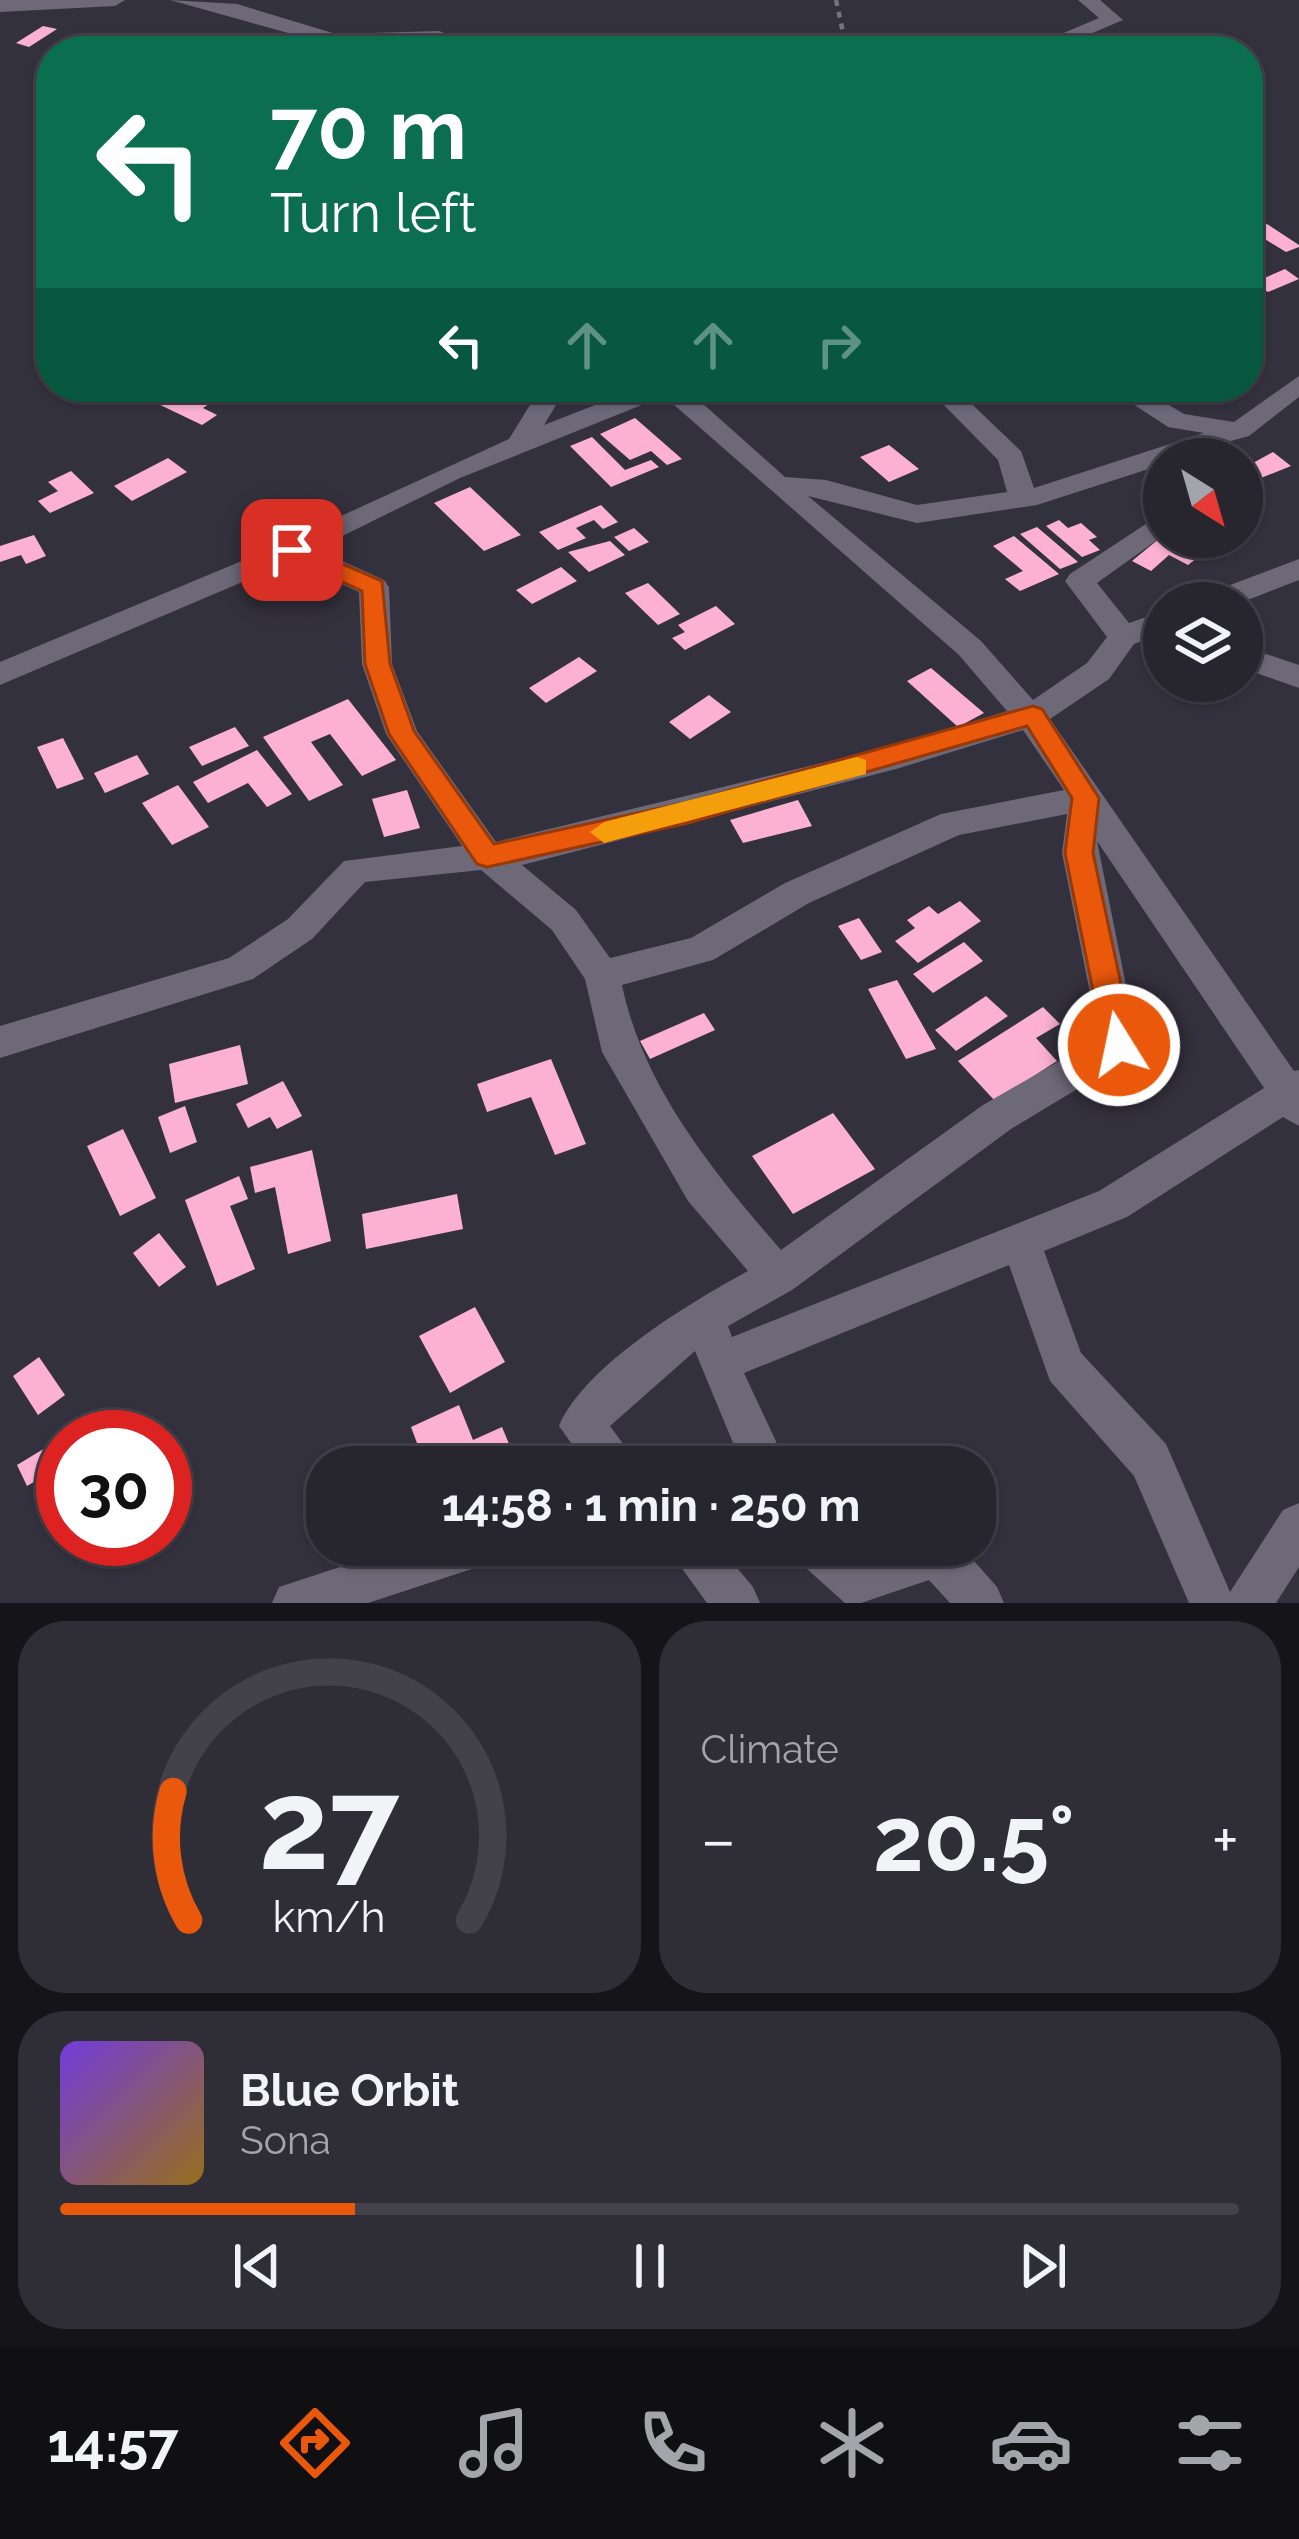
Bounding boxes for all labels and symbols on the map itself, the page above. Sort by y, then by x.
north arrow [1143,438,1263,558]
pin [241,499,343,601]
position arrow [1056,982,1182,1108]
speed limit sign: 30 [36,1410,192,1566]

